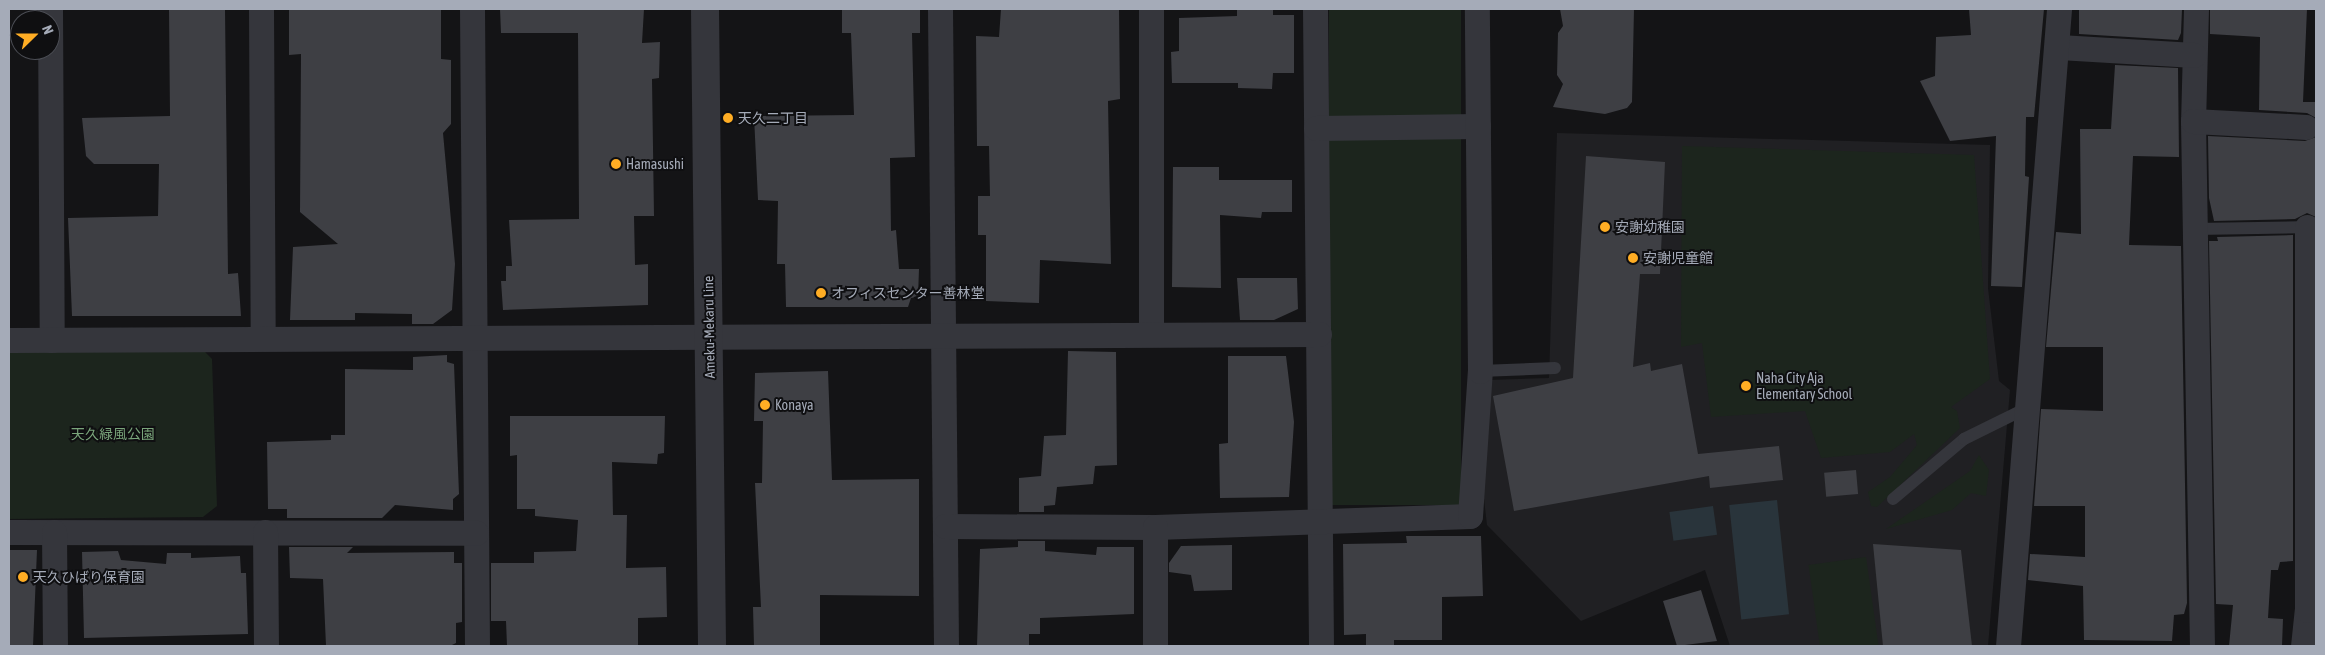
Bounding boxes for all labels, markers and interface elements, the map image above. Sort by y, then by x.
north arrow [10,10,60,60]
text: N [39,23,57,37]
place label: 天久二丁目 [738,110,808,126]
marker: 天久二丁目 [722,112,734,124]
place label: Hamasushi [626,156,684,172]
marker: Hamasushi [610,158,622,170]
place label: 安謝幼稚園 [1615,219,1685,235]
marker: 安謝幼稚園 [1599,221,1611,233]
place label: 安謝児童館 [1643,250,1713,266]
marker: 安謝児童館 [1627,252,1639,264]
street label: Ameku-Mekaru Line [700,276,718,378]
place label: オフィスセンター善林堂 [831,285,985,301]
marker: オフィスセンター善林堂 [815,287,827,299]
place label: Naha City Aja Elementary School [1756,370,1852,402]
marker: Naha City Aja Elementary School [1740,380,1752,392]
place label: Konaya [775,397,814,413]
marker: Konaya [759,399,771,411]
park label: 天久緑風公園 [71,426,155,442]
place label: 天久ひばり保育園 [33,569,145,585]
marker: 天久ひばり保育園 [17,571,29,583]

